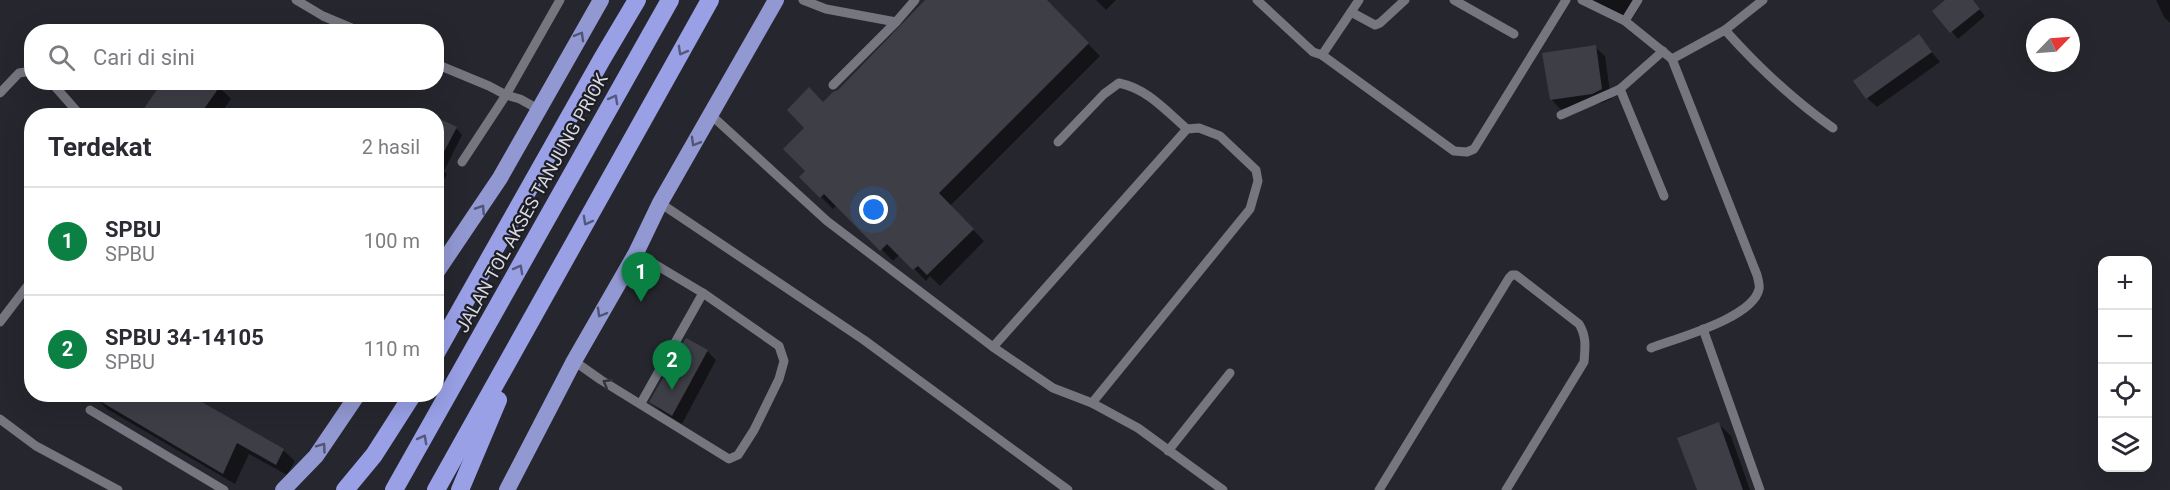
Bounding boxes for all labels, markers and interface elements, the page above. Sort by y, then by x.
north arrow [2026,18,2080,72]
search box [24,24,444,90]
one-way arrow [573,32,584,42]
icon: search [45,41,78,74]
text: Cari di sini [93,45,195,70]
one-way arrow [677,45,689,55]
street label: JALAN TOL AKSES TANJUNG PRIOK [451,69,612,336]
one-way arrow [607,95,618,105]
text: Terdekat [48,132,152,162]
text: 2 hasil [362,135,420,159]
one-way arrow [691,136,702,146]
your location [859,195,888,224]
one-way arrow [473,205,485,215]
one-way arrow [582,215,594,226]
text: SPBU [105,217,161,242]
text: 1 [62,229,73,253]
text: 100 m [364,229,420,253]
text: SPBU [105,242,155,266]
pin: 1 [622,252,660,302]
map controls [2098,256,2152,472]
button: + [2098,256,2152,310]
one-way arrow [512,265,523,275]
one-way arrow [597,307,609,317]
button: − [2098,310,2152,364]
text: SPBU 34-14105 [105,325,264,350]
text: 2 [62,337,73,361]
text: 110 m [364,337,420,361]
pin: 2 [652,340,692,390]
text: SPBU [105,350,155,374]
button: locate [2098,364,2152,418]
one-way arrow [603,379,613,390]
button: layers [2098,418,2152,472]
one-way arrow [416,435,427,445]
one-way arrow [315,443,326,454]

